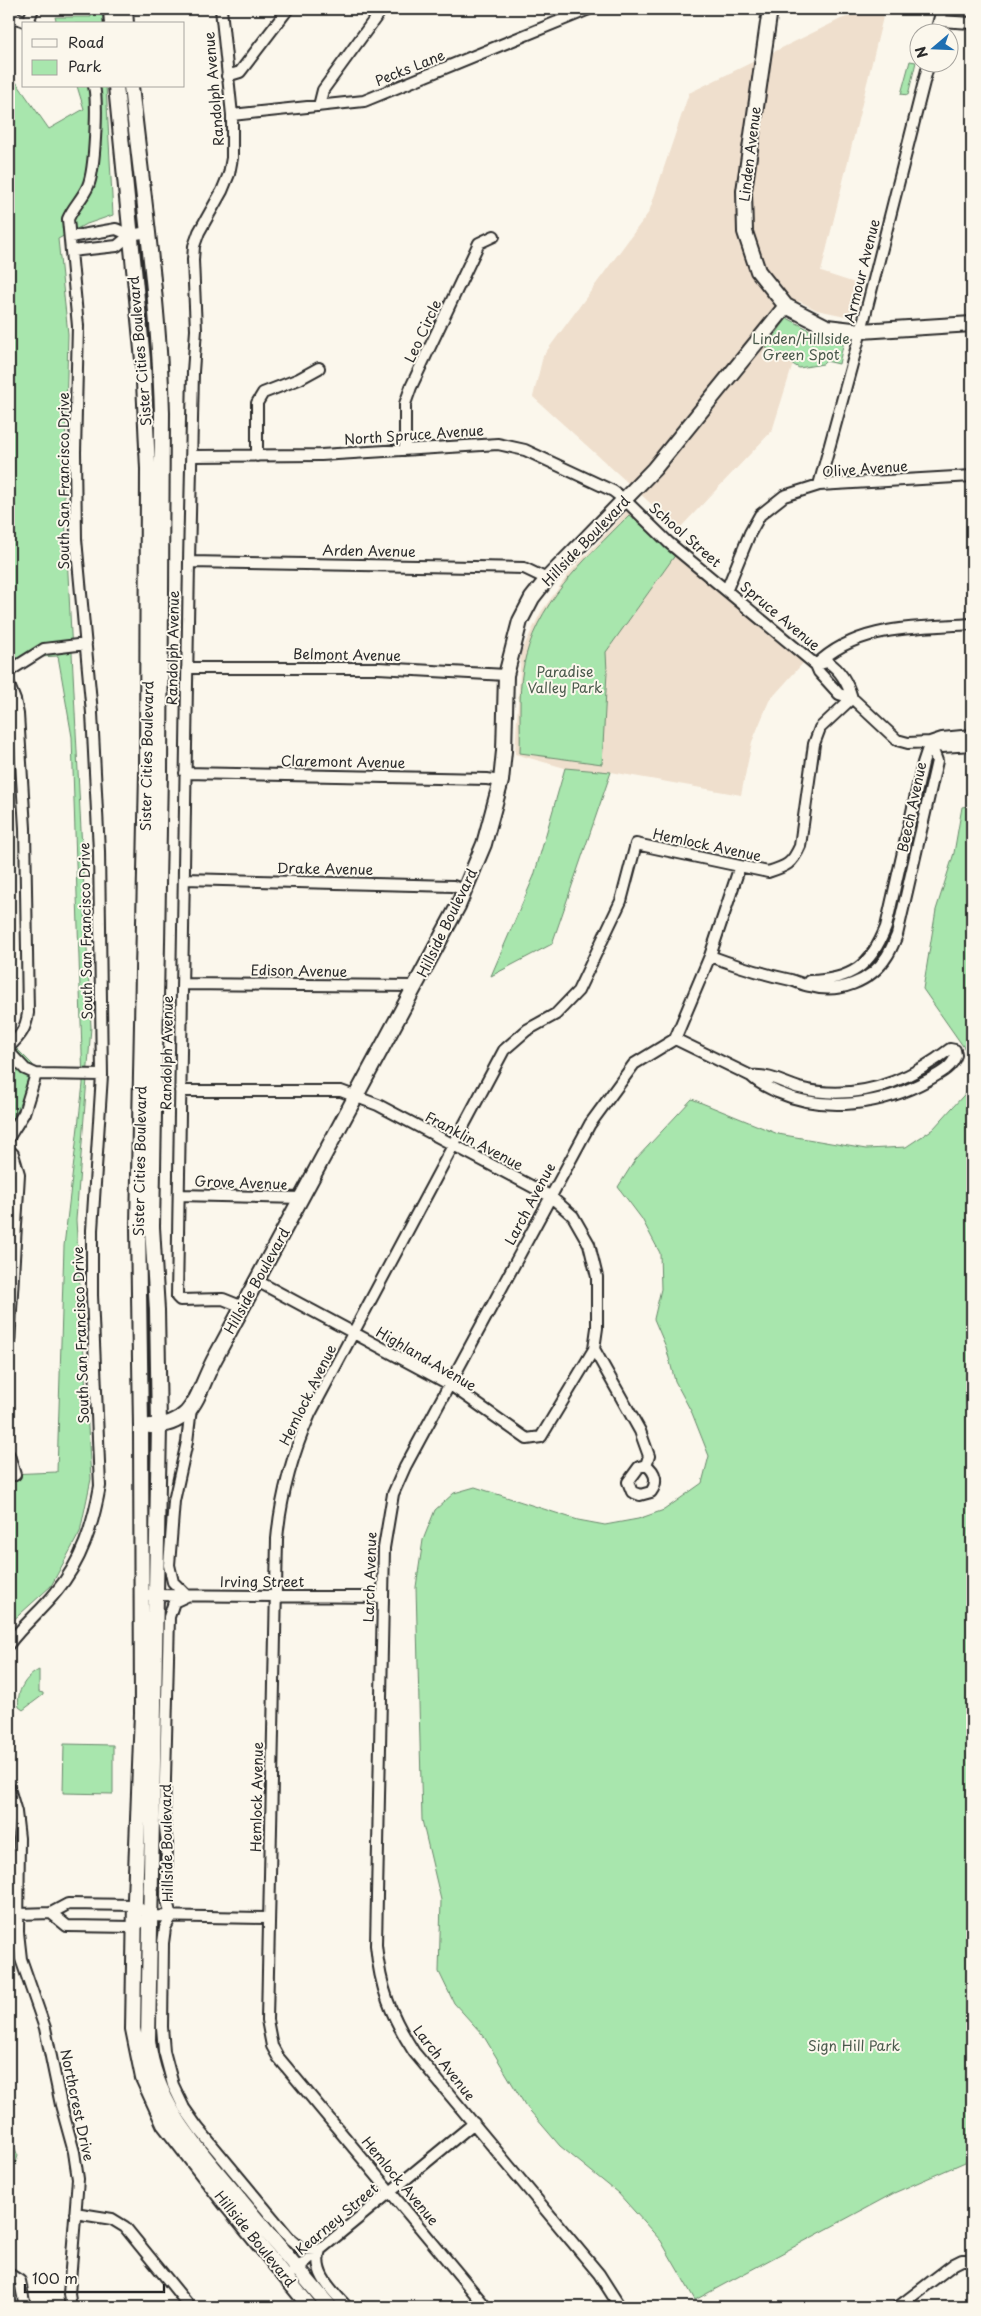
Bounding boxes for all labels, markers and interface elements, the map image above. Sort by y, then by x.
legend [22,22,185,88]
north arrow [908,22,958,72]
text: Road [68,30,104,53]
street label: Randolph Avenue [198,31,229,147]
street label: Pecks Lane [372,44,448,91]
text: N [910,44,933,61]
text: Park [68,54,102,77]
street label: Linden Avenue [733,105,766,203]
street label: Armour Avenue [838,216,885,325]
street label: Sister Cities Boulevard [122,275,157,427]
street label: Leo Circle [399,296,446,366]
park label: Linden/Hillside Green Spot [752,328,850,365]
street label: South San Francisco Drive [53,392,74,570]
street label: North Spruce Avenue [343,419,485,450]
street label: Olive Avenue [821,455,909,482]
street label: Hillside Boulevard [537,490,635,591]
street label: School Street [645,497,726,572]
street label: Arden Avenue [322,539,416,562]
street label: Spruce Avenue [736,576,825,656]
street label: Randolph Avenue [161,590,184,706]
street label: Belmont Avenue [293,643,402,666]
park label: Paradise Valley Park [528,661,603,698]
street label: Sister Cities Boulevard [135,680,158,831]
street label: Claremont Avenue [281,750,406,773]
street label: Beech Avenue [892,759,931,854]
street label: Hemlock Avenue [651,823,764,866]
street label: South San Francisco Drive [73,842,98,1020]
street label: Drake Avenue [277,857,374,880]
street label: Hillside Boulevard [411,864,482,981]
street label: Edison Avenue [251,959,348,982]
street label: Randolph Avenue [155,995,178,1111]
street label: Sister Cities Boulevard [128,1085,151,1236]
street label: Franklin Avenue [422,1106,527,1175]
street label: Larch Avenue [499,1159,560,1249]
street label: Grove Avenue [194,1170,288,1195]
street label: Hillside Boulevard [219,1223,295,1338]
street label: South San Francisco Drive [67,1246,94,1424]
street label: Highland Avenue [372,1321,481,1396]
street label: Hemlock Avenue [274,1340,341,1449]
street label: Larch Avenue [357,1531,382,1623]
street label: Irving Street [220,1571,304,1592]
street label: Hemlock Avenue [245,1741,268,1852]
street label: Hillside Boulevard [155,1783,178,1903]
street label: Larch Avenue [408,2021,481,2105]
park label: Sign Hill Park [808,2035,901,2056]
street label: Northcrest Drive [55,2047,100,2163]
street label: Hemlock Avenue [357,2132,444,2230]
street label: Kearney Street [291,2178,383,2259]
street label: Hillside Boulevard [210,2186,301,2292]
scale bar [25,2261,164,2293]
text: 100 m [32,2266,78,2289]

